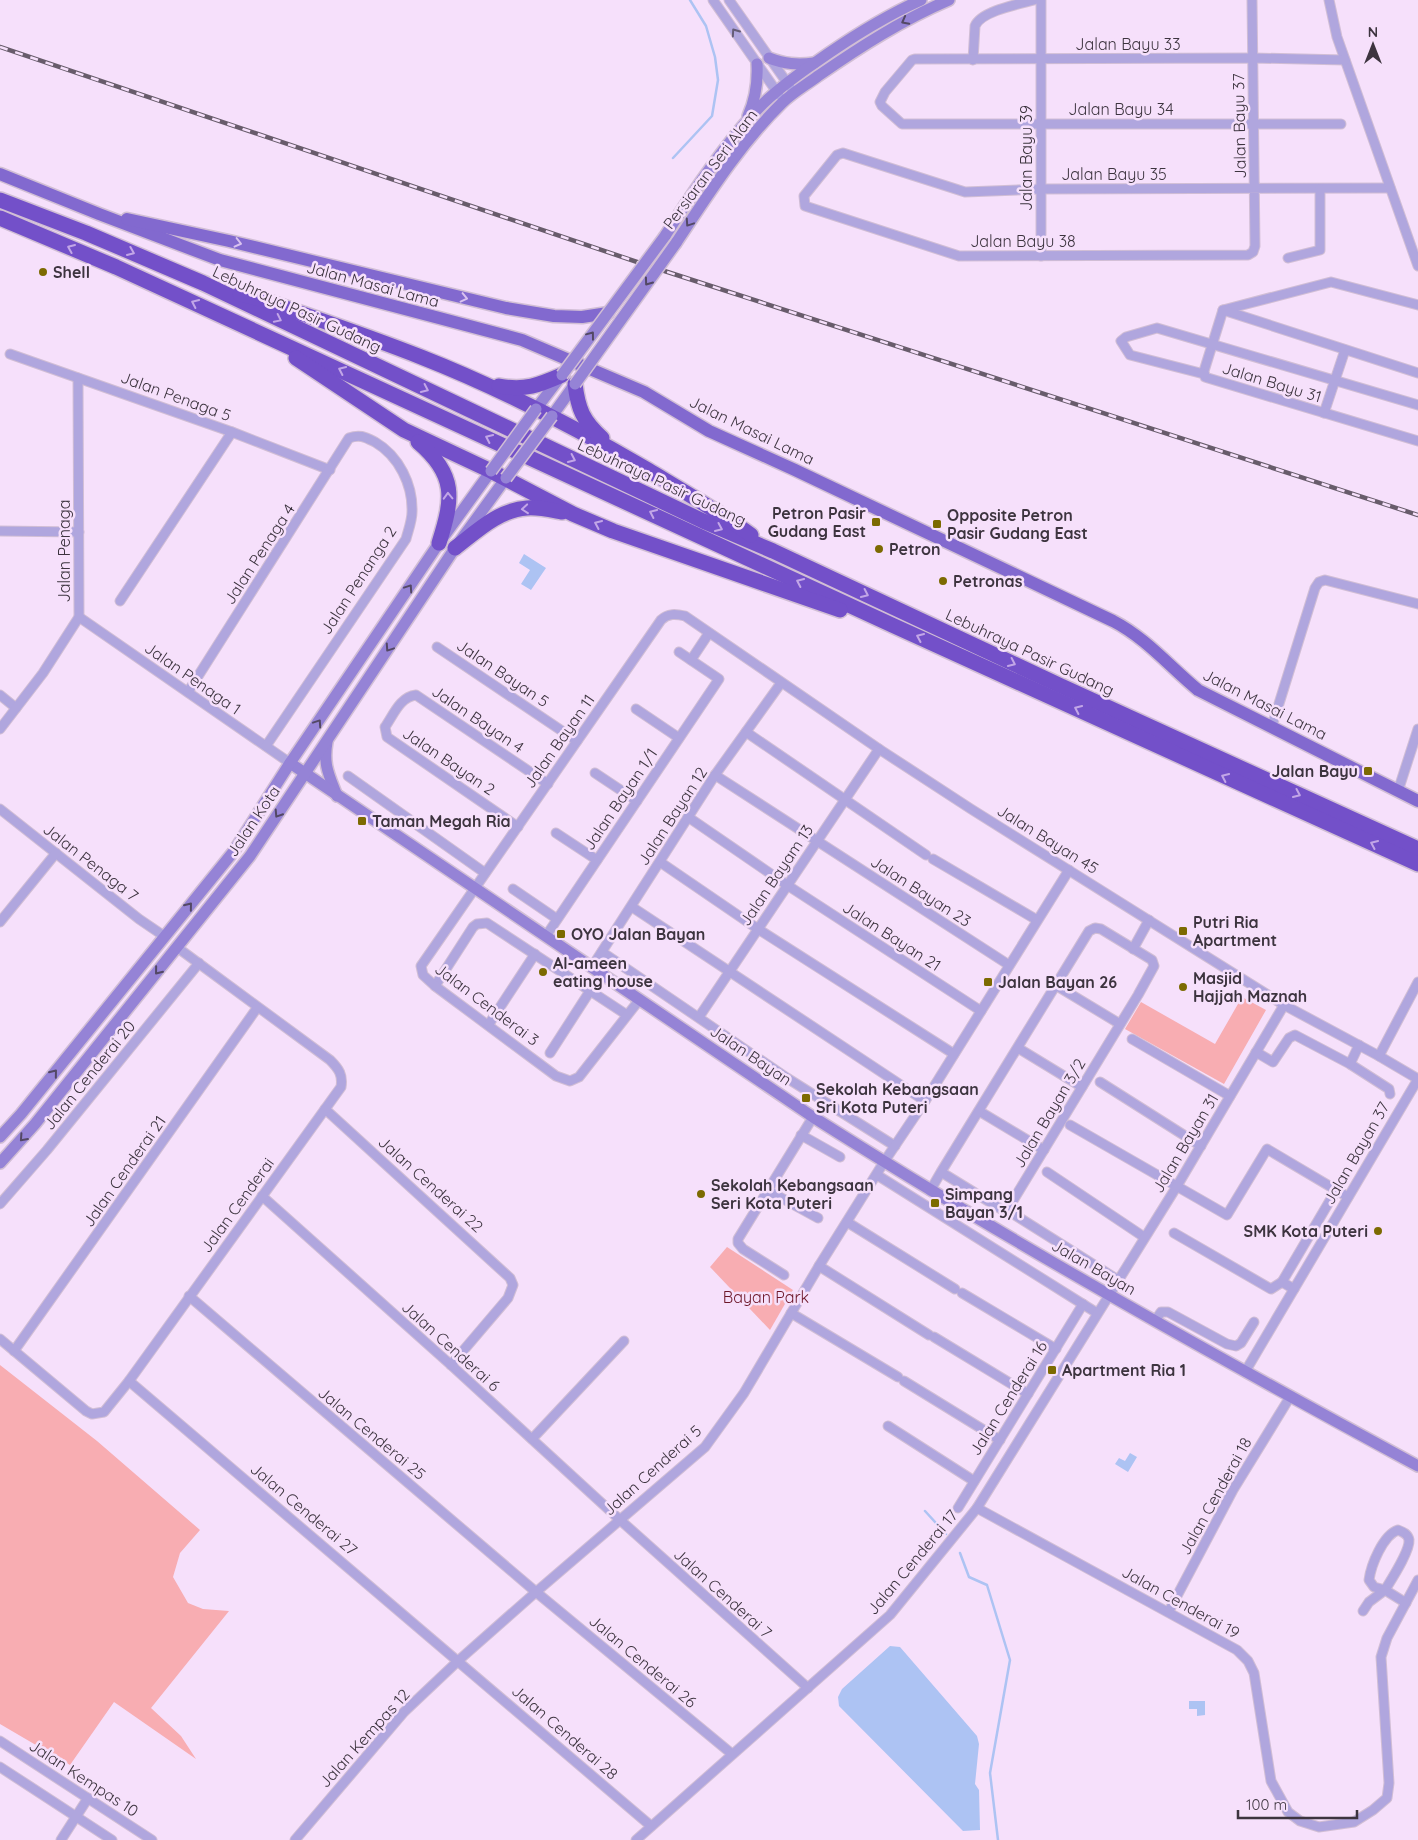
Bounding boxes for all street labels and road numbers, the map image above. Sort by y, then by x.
street label: Jalan Bayu 33 [1075,34,1181,54]
street label: Jalan Bayu 37 [1228,73,1250,179]
street label: Jalan Bayu 34 [1068,99,1174,119]
street label: Persiaran Seri Alam [658,105,762,233]
street label: Jalan Bayu 39 [1016,105,1036,211]
street label: Jalan Bayu 35 [1061,164,1167,184]
street label: Jalan Bayu 38 [970,231,1076,251]
street label: Jalan Masai Lama [305,257,441,311]
street label: Lebuhraya Pasir Gudang [210,261,384,357]
street label: Jalan Bayu 31 [1220,357,1324,407]
street label: Jalan Penaga 5 [118,367,234,425]
street label: Jalan Masai Lama [686,391,818,469]
street label: Lebuhraya Pasir Gudang [575,434,749,530]
street label: Jalan Penaga [54,500,74,602]
street label: Jalan Penaga 4 [219,500,299,608]
street label: Jalan Penanga 2 [315,522,401,638]
street label: Lebuhraya Pasir Gudang [943,604,1117,700]
street label: Jalan Bayan 5 [453,635,553,711]
street label: Jalan Penaga 1 [141,637,245,719]
street label: Jalan Masai Lama [1200,664,1330,744]
street label: Jalan Bayan 4 [428,681,528,757]
street label: Jalan Bayan 11 [519,690,599,792]
street label: Jalan Bayan 2 [399,723,499,799]
street label: Jalan Bayan 1/1 [579,744,661,854]
street label: Jalan Bayan 12 [633,763,711,869]
street label: Jalan Kota [222,782,284,860]
street label: Jalan Bayan 45 [994,800,1102,878]
street label: Jalan Penaga 7 [39,819,143,905]
street label: Jalan Bayam 13 [735,820,817,930]
street label: Jalan Bayan 23 [867,851,975,931]
street label: Jalan Bayan 21 [839,897,945,975]
street label: Jalan Cenderai 3 [431,958,543,1050]
street label: Jalan Cenderai 20 [39,1016,139,1134]
street label: Jalan Bayan [706,1020,796,1090]
street label: Jalan Bayan 3/2 [1009,1055,1090,1171]
street label: Jalan Bayan 31 [1147,1090,1223,1196]
street label: Jalan Bayan 37 [1319,1098,1393,1208]
street label: Jalan Cenderai 21 [78,1111,170,1231]
street label: Jalan Cenderai 22 [374,1132,488,1237]
street label: Jalan Cenderai [196,1154,278,1256]
street label: Jalan Bayan [1048,1235,1140,1299]
street label: Jalan Cenderai 6 [398,1297,505,1396]
street label: Jalan Cenderai 16 [965,1337,1051,1459]
street label: Jalan Cenderai 25 [314,1382,430,1484]
street label: Jalan Cenderai 5 [599,1421,705,1519]
street label: Jalan Cenderai 18 [1174,1434,1256,1558]
street label: Jalan Cenderai 27 [246,1458,362,1560]
street label: Jalan Cenderai 17 [862,1505,962,1619]
street label: Jalan Cenderai 7 [670,1544,776,1642]
street label: Jalan Cenderai 19 [1119,1561,1243,1643]
street label: Jalan Cenderai 26 [585,1610,701,1712]
street label: Jalan Cenderai 28 [508,1680,622,1784]
street label: Jalan Kempas 12 [314,1684,414,1792]
street label: Jalan Kempas 10 [25,1735,143,1821]

